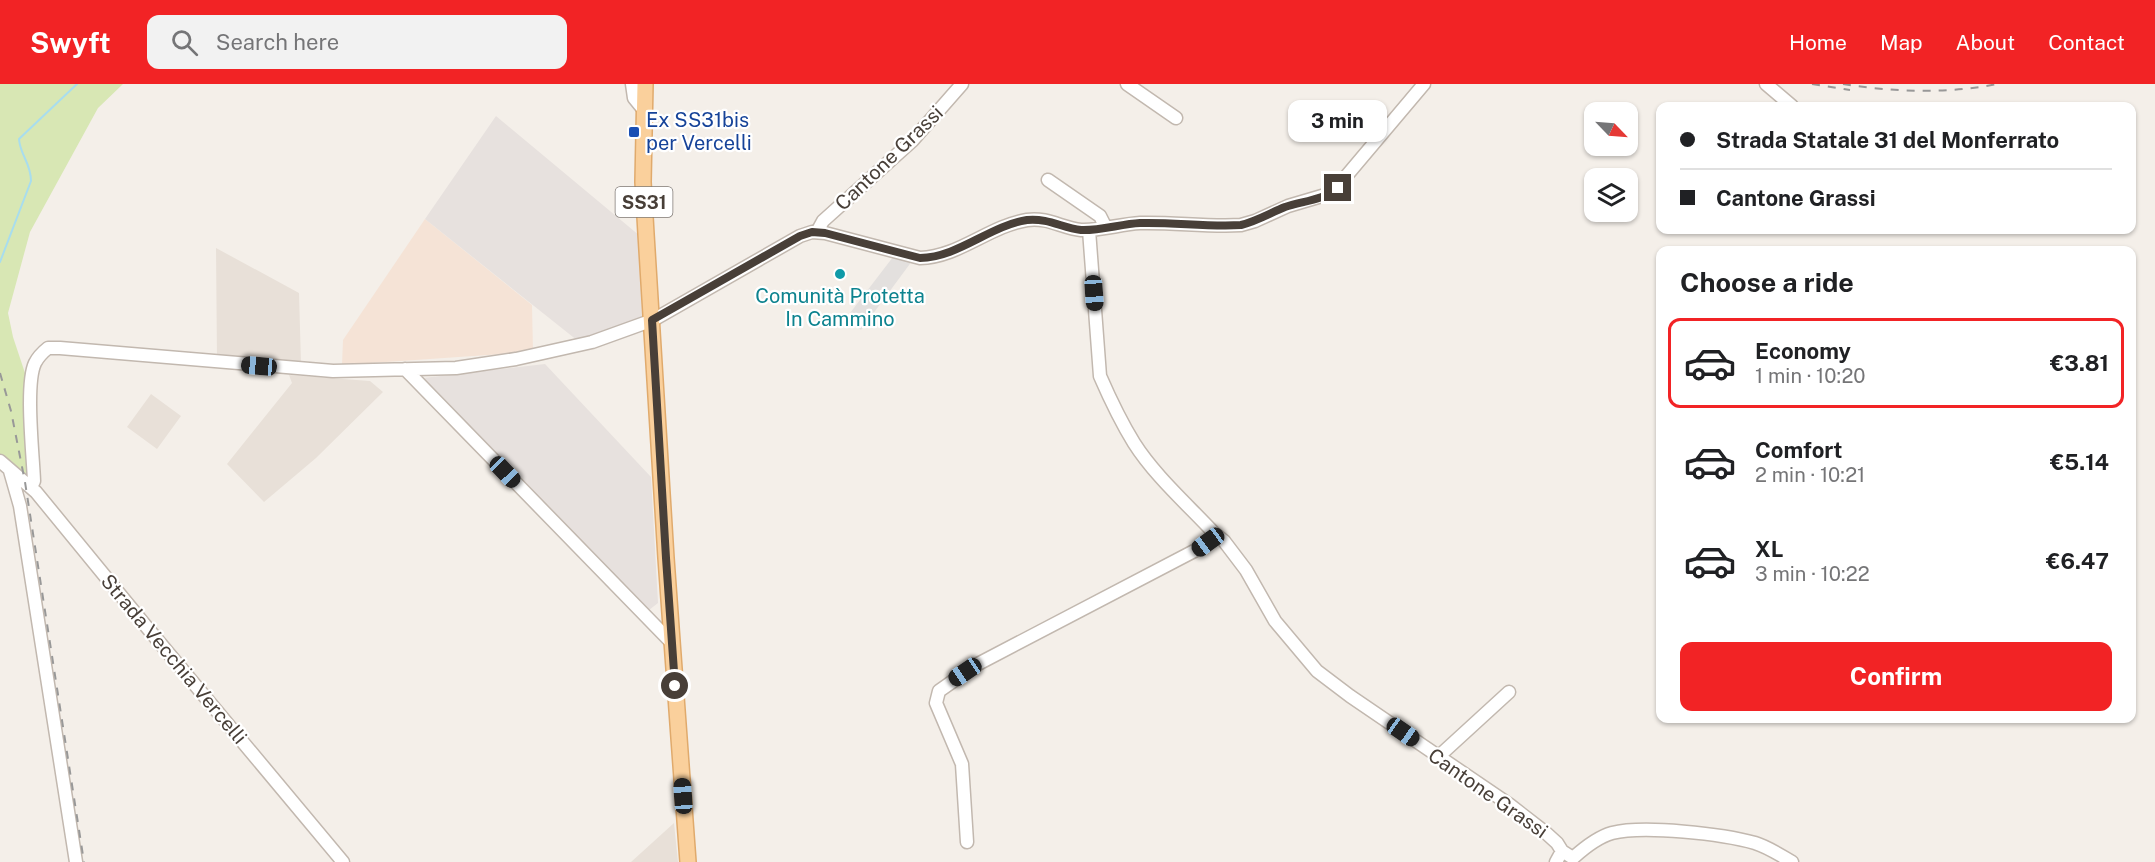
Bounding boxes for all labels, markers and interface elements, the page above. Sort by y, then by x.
search box [147,15,567,69]
text: Swyft [30,26,111,59]
icon: search [168,26,201,59]
text: Search here [216,29,339,55]
text: Home [1789,30,1847,55]
text: Map [1880,30,1923,55]
text: About [1956,30,2015,55]
text: Contact [2048,30,2125,55]
street label: Cantone Grassi [830,101,948,215]
callout: 3 min [1288,101,1388,143]
north arrow [1584,102,1638,156]
map controls [1584,102,1638,222]
place label: Ex SS31bis per Vercelli [646,108,752,155]
text: 3 min [1311,109,1364,133]
marker: Ex SS31bis per Vercelli [627,125,641,139]
text: Strada Statale 31 del Monferrato [1716,127,2059,153]
button: layers [1584,168,1638,222]
route end [1324,174,1351,201]
text: Cantone Grassi [1716,185,1876,211]
road number: SS31 [616,187,672,217]
text: Choose a ride [1680,266,1854,298]
marker: Comunità Protetta In Cammino [833,267,847,281]
car [1084,274,1104,312]
place label: Comunità Protetta In Cammino [755,284,925,331]
icon: car [1683,336,1737,390]
text: Economy [1755,338,1851,364]
text: €3.81 [2050,350,2109,376]
car [240,355,278,377]
text: 1 min · 10:20 [1755,364,1866,388]
icon: car [1683,435,1737,489]
text: Comfort [1755,437,1842,463]
text: €5.14 [2050,449,2109,475]
car [486,453,524,491]
text: 2 min · 10:21 [1755,463,1865,487]
car [1188,524,1228,560]
icon: car [1683,534,1737,588]
text: XL [1755,536,1783,562]
text: €6.47 [2046,548,2109,574]
text: 3 min · 10:22 [1755,562,1870,586]
street label: Strada Vecchia Vercelli [96,569,252,749]
button: Confirm [1680,642,2112,711]
car [945,654,985,690]
route start [661,672,688,699]
car [1383,714,1423,750]
street label: Cantone Grassi [1424,743,1552,843]
car [673,777,693,815]

